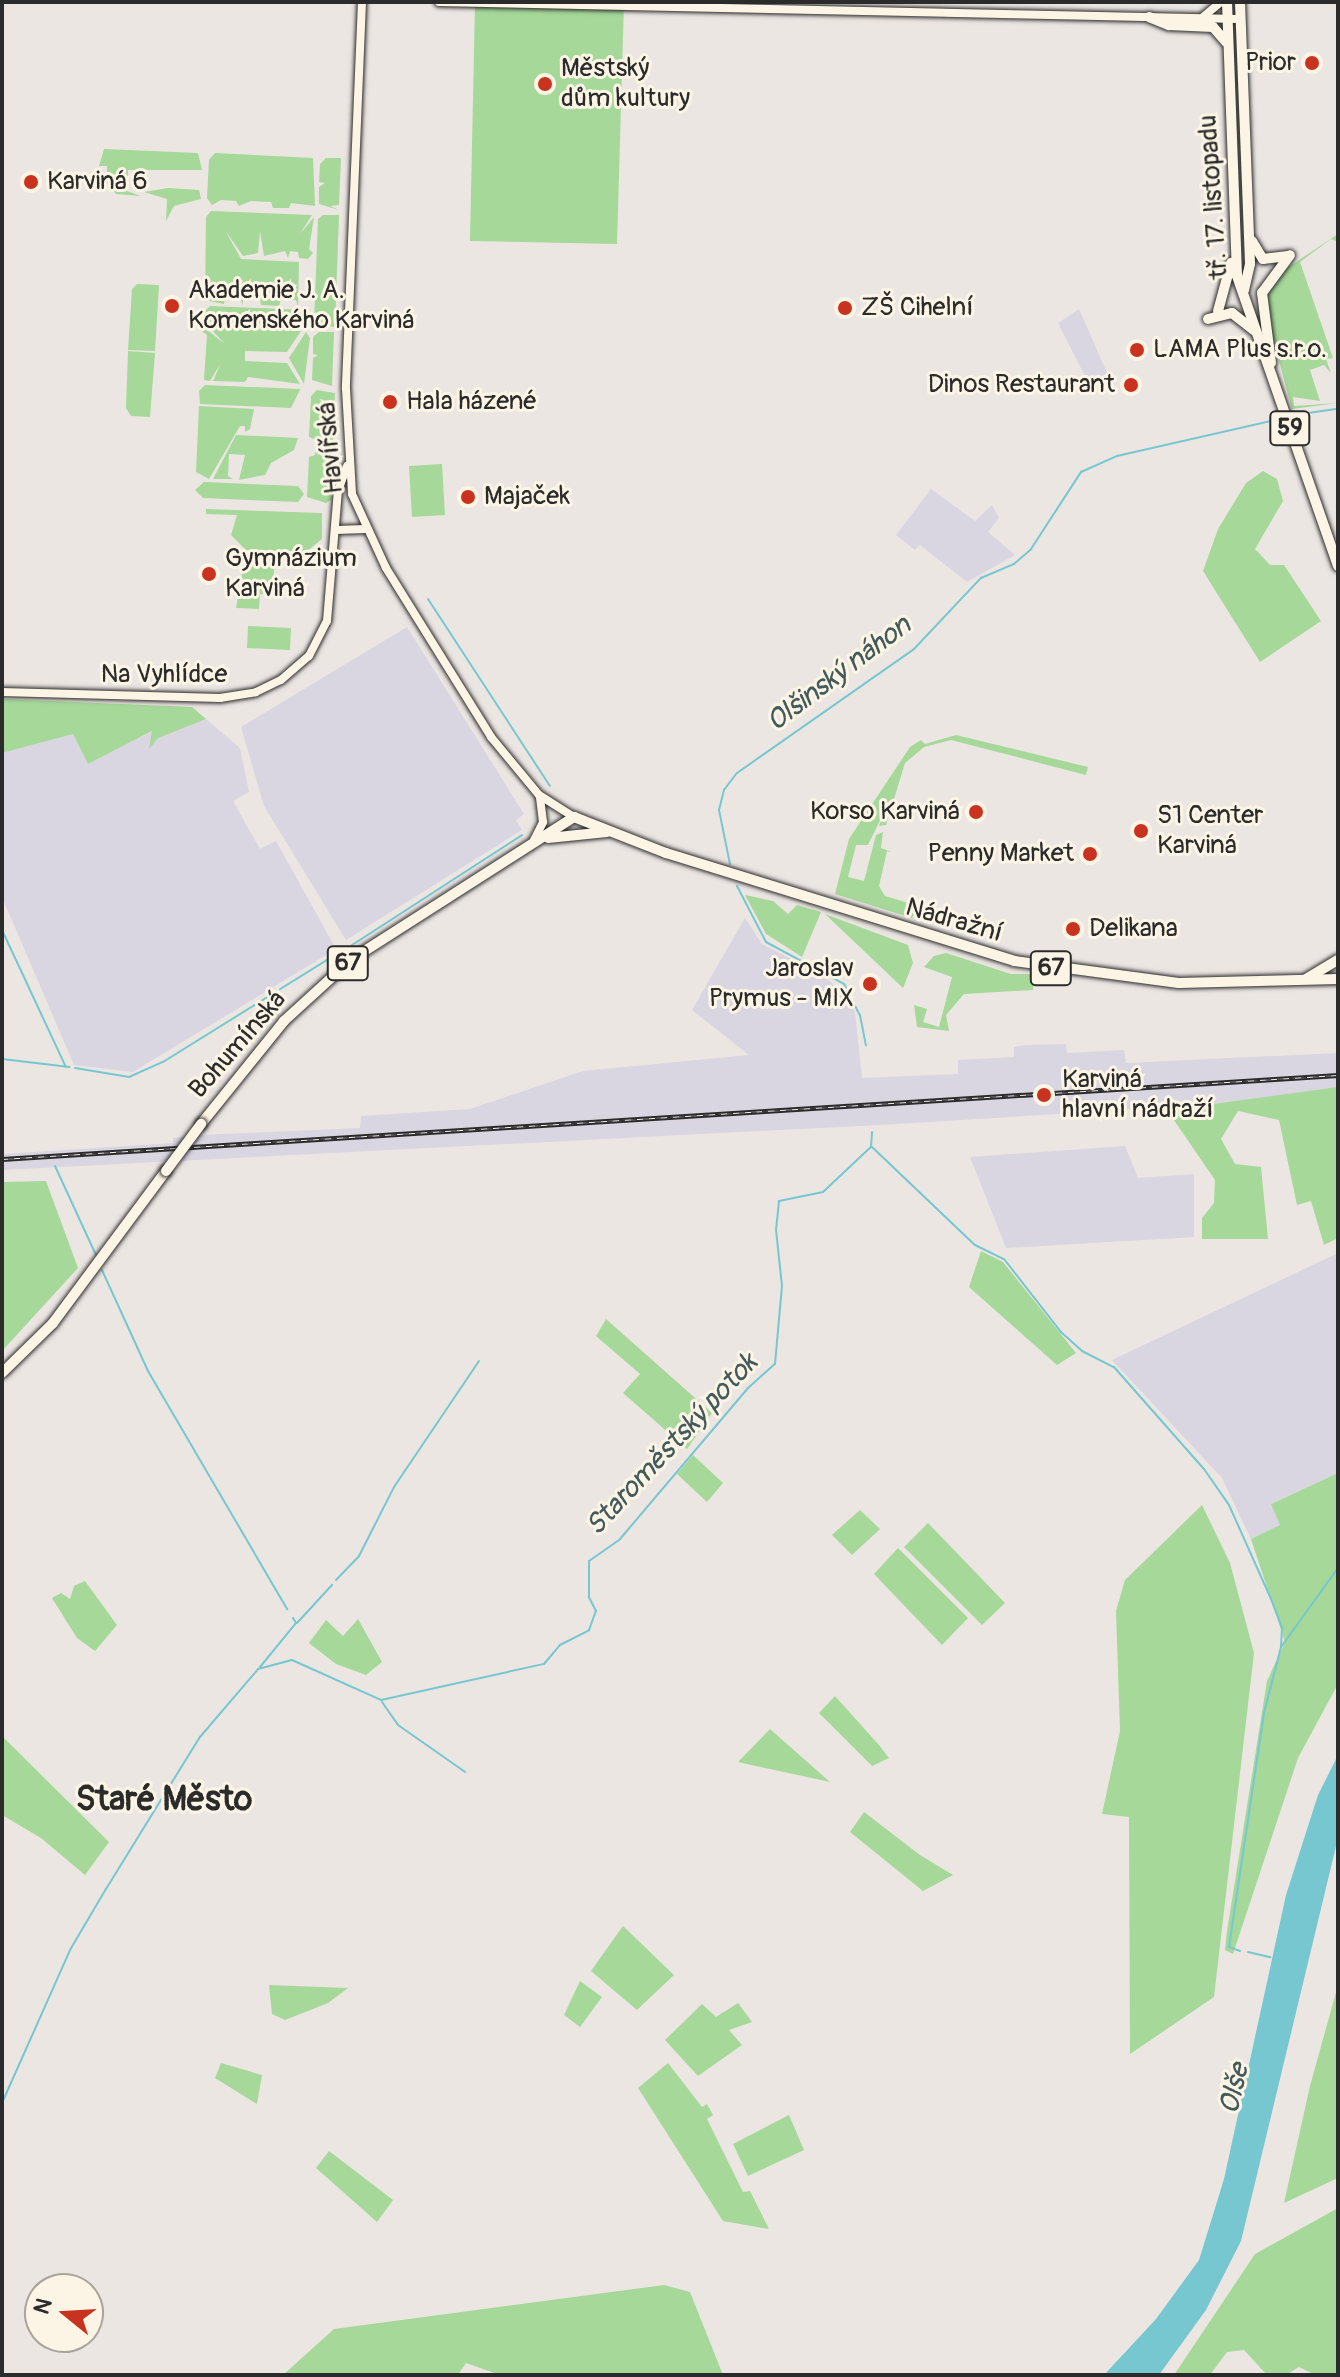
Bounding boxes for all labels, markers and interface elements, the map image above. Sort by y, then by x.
place label: Prior [1245,47,1296,79]
place label: Městský dům kultury [561,53,690,114]
marker: Prior [1303,54,1321,72]
marker: Městský dům kultury [536,75,554,93]
street label: tř. 17. listopadu [1193,114,1235,280]
place label: Karviná 6 [47,166,148,198]
marker: Karviná 6 [22,173,40,191]
place label: Akademie J. A. Komenského Karviná [188,275,415,336]
place label: ZŠ Cihelní [861,292,974,324]
marker: Akademie J. A. Komenského Karviná [163,297,181,315]
marker: ZŠ Cihelní [836,299,854,317]
place label: LAMA Plus s.r.o. [1153,334,1327,366]
marker: LAMA Plus s.r.o. [1128,341,1146,359]
place label: Dinos Restaurant [928,369,1115,401]
marker: Dinos Restaurant [1122,376,1140,394]
place label: Hala házené [406,386,537,418]
marker: Hala házené [381,393,399,411]
street label: Havířská [311,401,351,495]
road number: 59 [1268,408,1312,448]
place label: Majaček [484,481,570,513]
marker: Majaček [459,488,477,506]
place label: Gymnázium Karviná [225,543,357,604]
marker: Gymnázium Karviná [200,565,218,583]
water label: Olšinský náhon [760,609,918,739]
street label: Na Vyhlídce [101,659,227,691]
place label: Korso Karviná [810,796,960,828]
place label: S1 Center Karviná [1157,800,1263,862]
marker: Korso Karviná [967,803,985,821]
marker: S1 Center Karviná [1132,822,1150,840]
place label: Penny Market [927,838,1074,870]
marker: Penny Market [1081,845,1099,863]
street label: Nádražní [902,892,1006,950]
place label: Delikana [1089,913,1178,945]
marker: Delikana [1064,920,1082,938]
road number: 67 [326,943,370,983]
road number: 67 [1029,948,1073,988]
place label: Jaroslav Prymus - MIX [709,953,854,1014]
marker: Jaroslav Prymus - MIX [861,975,879,993]
street label: Bohumínská [183,985,293,1105]
place label: Karviná hlavní nádraží [1062,1064,1214,1126]
marker: Karviná hlavní nádraží [1033,1084,1055,1106]
water label: Staroměstský potok [579,1347,765,1543]
district label: Staré Město [76,1780,252,1820]
water label: Olše [1213,2060,1257,2118]
north arrow [24,2273,104,2353]
text: N [27,2295,59,2318]

